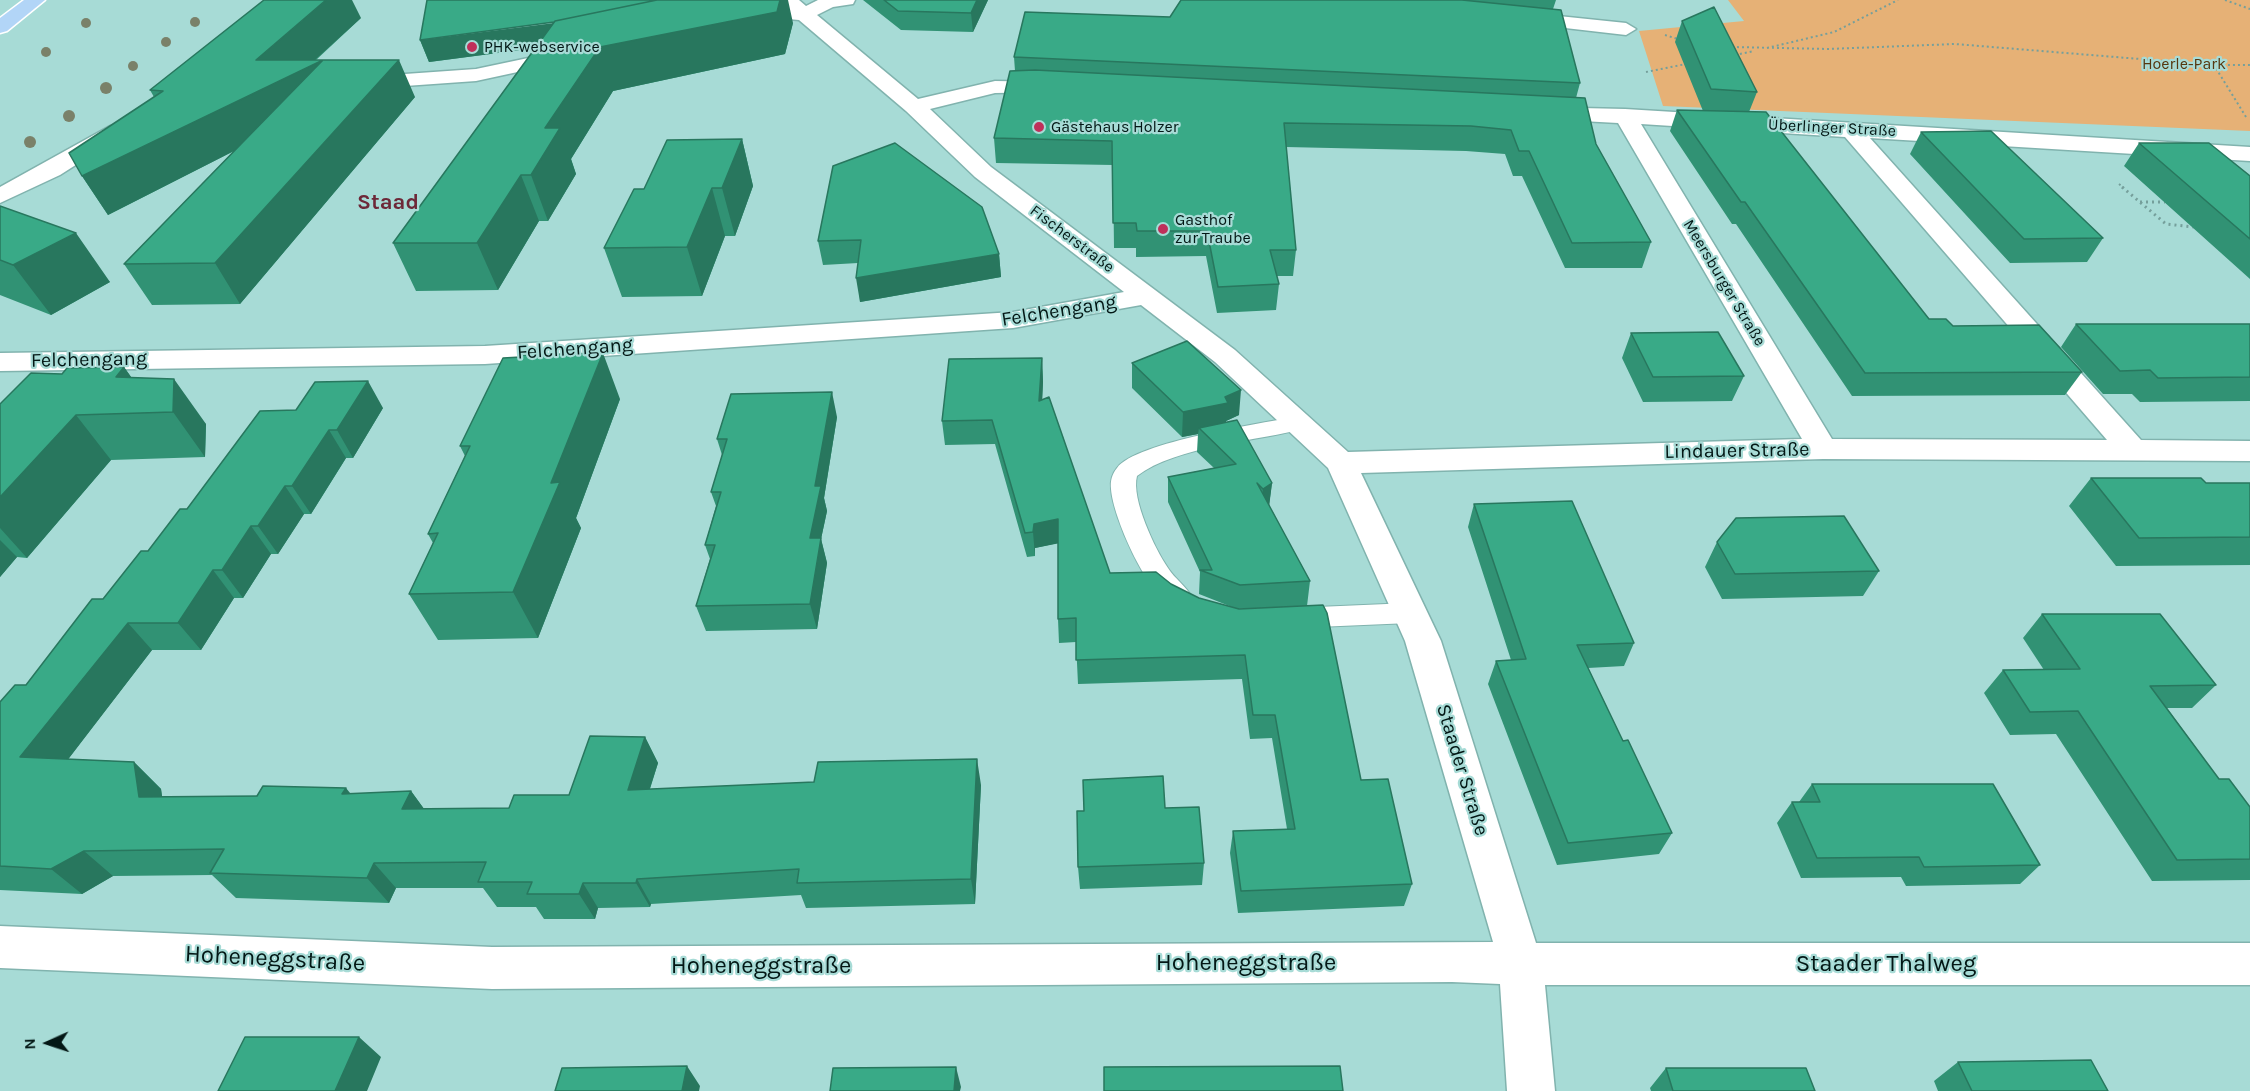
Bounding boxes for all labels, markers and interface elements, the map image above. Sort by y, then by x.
place label: PHK-webservice [484,37,600,57]
marker: PHK-webservice [465,40,479,54]
park label: Hoerle-Park [2142,54,2226,74]
street label: Überlinger Straße [1768,115,1896,141]
place label: Gästehaus Holzer [1051,117,1179,137]
marker: Gästehaus Holzer [1032,120,1046,134]
district label: Staad [357,190,419,216]
street label: Fischerstraße [1026,201,1118,277]
place label: Gasthof zur Traube [1175,210,1251,248]
street label: Meersburger Straße [1679,216,1769,350]
marker: Gasthof zur Traube [1156,222,1170,236]
street label: Felchengang [1000,290,1118,332]
street label: Felchengang [516,333,634,365]
street label: Felchengang [31,347,147,373]
street label: Lindauer Straße [1664,438,1810,464]
street label: Staader Straße [1431,701,1493,839]
street label: Hoheneggstraße [184,940,366,978]
street label: Hoheneggstraße [1156,949,1336,977]
street label: Staader Thalweg [1796,950,1976,978]
street label: Hoheneggstraße [671,952,851,980]
north arrow [18,1013,78,1073]
text: N [20,1038,39,1050]

